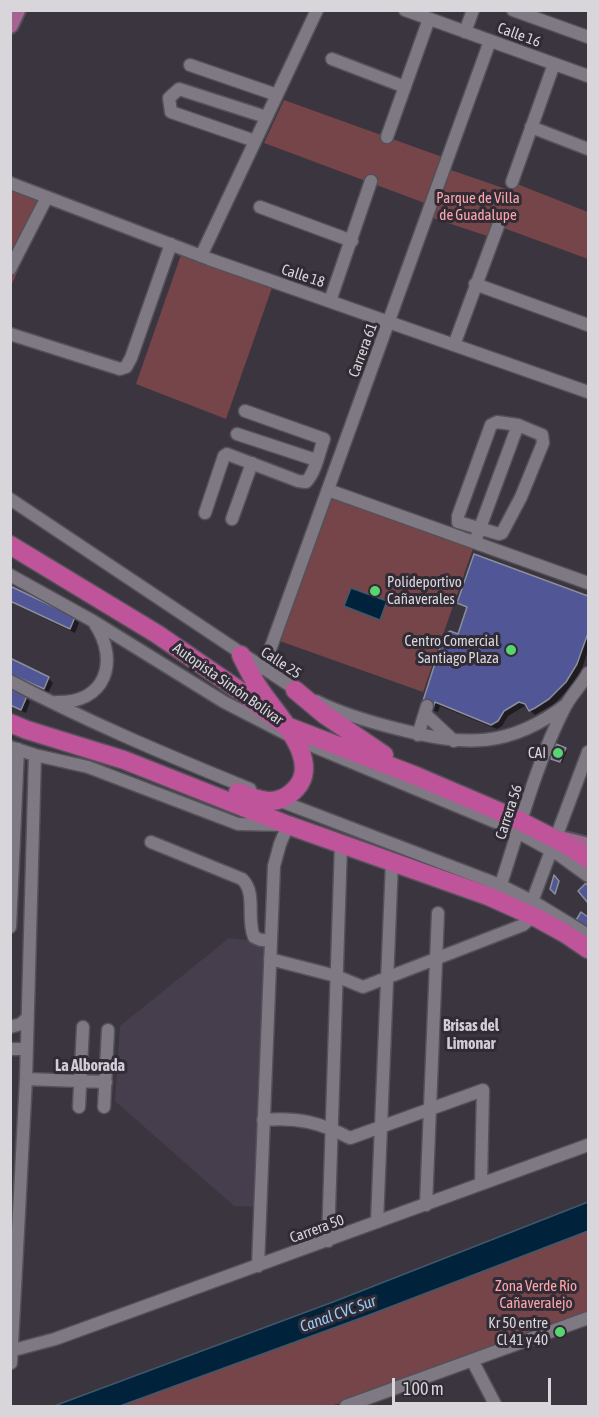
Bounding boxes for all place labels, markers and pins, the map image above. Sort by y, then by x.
place label: Polideportivo Cañaverales [387,573,462,608]
marker: Polideportivo Cañaverales [368,584,382,598]
place label: Centro Comercial Santiago Plaza [405,632,499,667]
marker: Centro Comercial Santiago Plaza [504,643,518,657]
place label: CAI [528,744,546,762]
marker: CAI [551,746,565,760]
place label: Kr 50 entre Cl 41 y 40 [488,1314,548,1349]
marker: Kr 50 entre Cl 41 y 40 [553,1325,567,1339]

